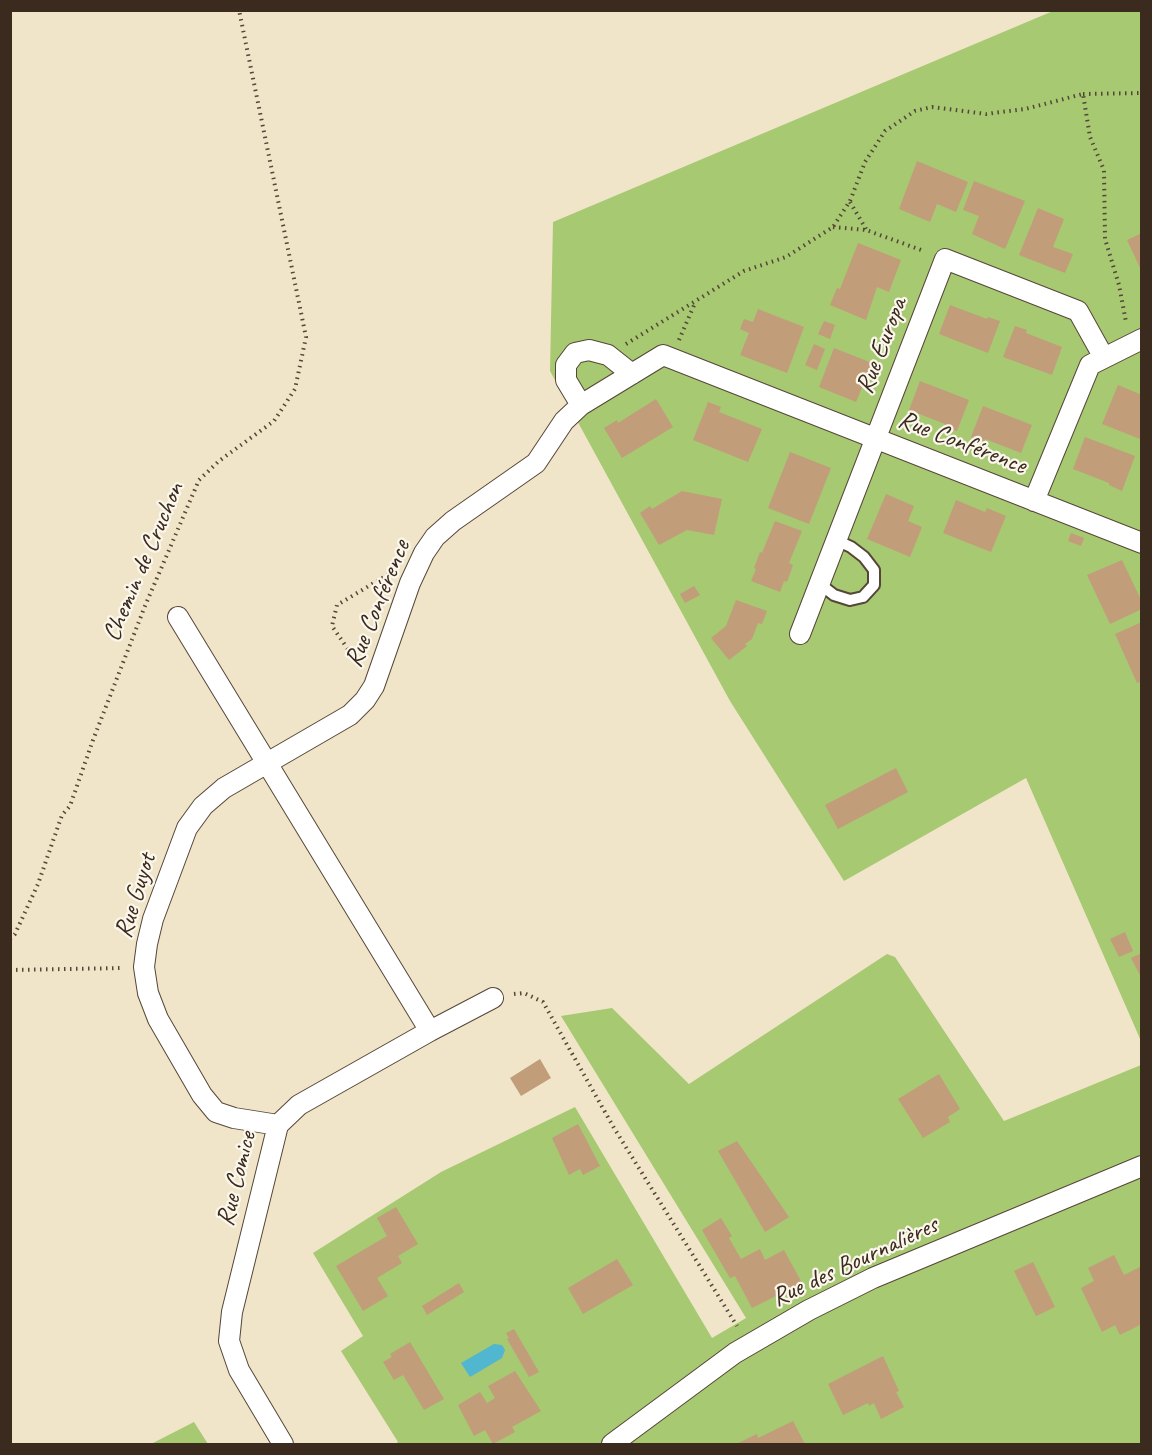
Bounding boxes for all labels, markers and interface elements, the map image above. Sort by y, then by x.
street label: Rue Europa [850,294,914,398]
street label: Rue Conférence [894,404,1030,482]
street label: Chemin de Cruchon [97,478,191,646]
street label: Rue Conférence [338,536,418,672]
street label: Rue Guyot [108,850,164,942]
street label: Rue Comice [210,1129,264,1229]
street label: Rue des Bournalières [767,1210,943,1314]

